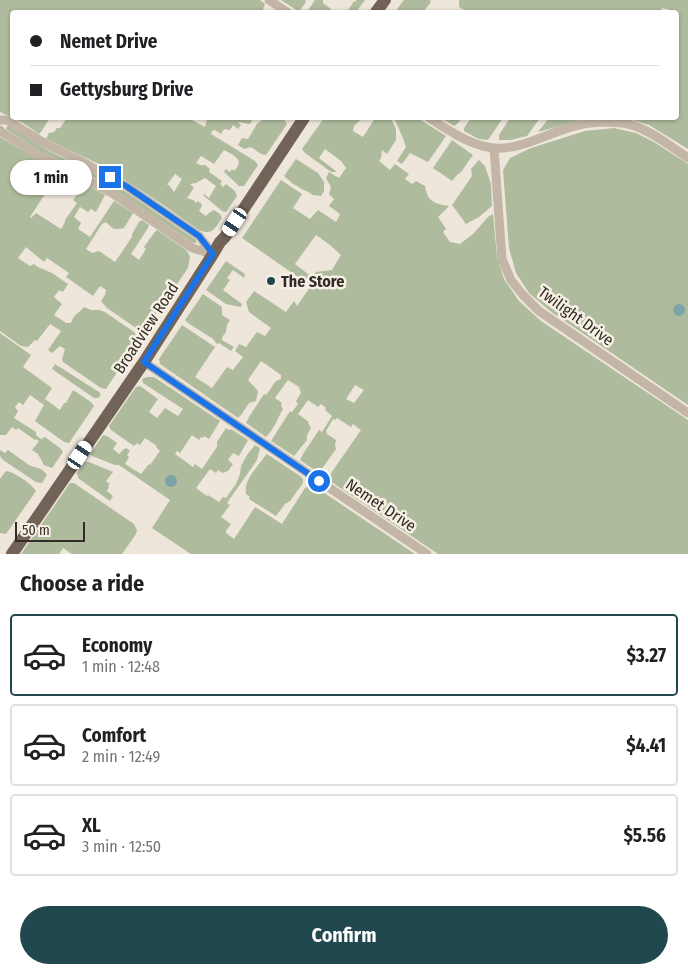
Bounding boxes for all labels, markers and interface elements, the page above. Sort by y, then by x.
text: Nemet Drive [60,30,157,53]
text: Gettysburg Drive [60,78,193,101]
callout: 1 min [10,160,92,194]
route end [99,166,121,188]
text: 1 min [34,168,68,187]
car [220,205,249,239]
place label: The Store [281,272,344,291]
marker: The Store [265,275,277,287]
street label: Broadview Road [109,279,183,377]
street label: Twilight Drive [535,282,617,350]
car [65,438,94,472]
route start [308,470,330,492]
street label: Nemet Drive [342,475,420,535]
scale bar [15,519,85,542]
text: 50 m [22,522,50,539]
text: Choose a ride [20,570,144,597]
icon: car [22,633,67,678]
text: Economy [82,634,152,657]
text: $3.27 [626,644,666,667]
text: 1 min · 12:48 [82,657,160,676]
icon: car [22,723,67,768]
text: Comfort [82,724,146,747]
text: $4.41 [626,734,666,757]
text: 2 min · 12:49 [82,747,160,766]
icon: car [22,813,67,858]
text: XL [82,814,101,837]
text: $5.56 [623,824,666,847]
text: 3 min · 12:50 [82,837,161,856]
button: Confirm [20,906,668,964]

